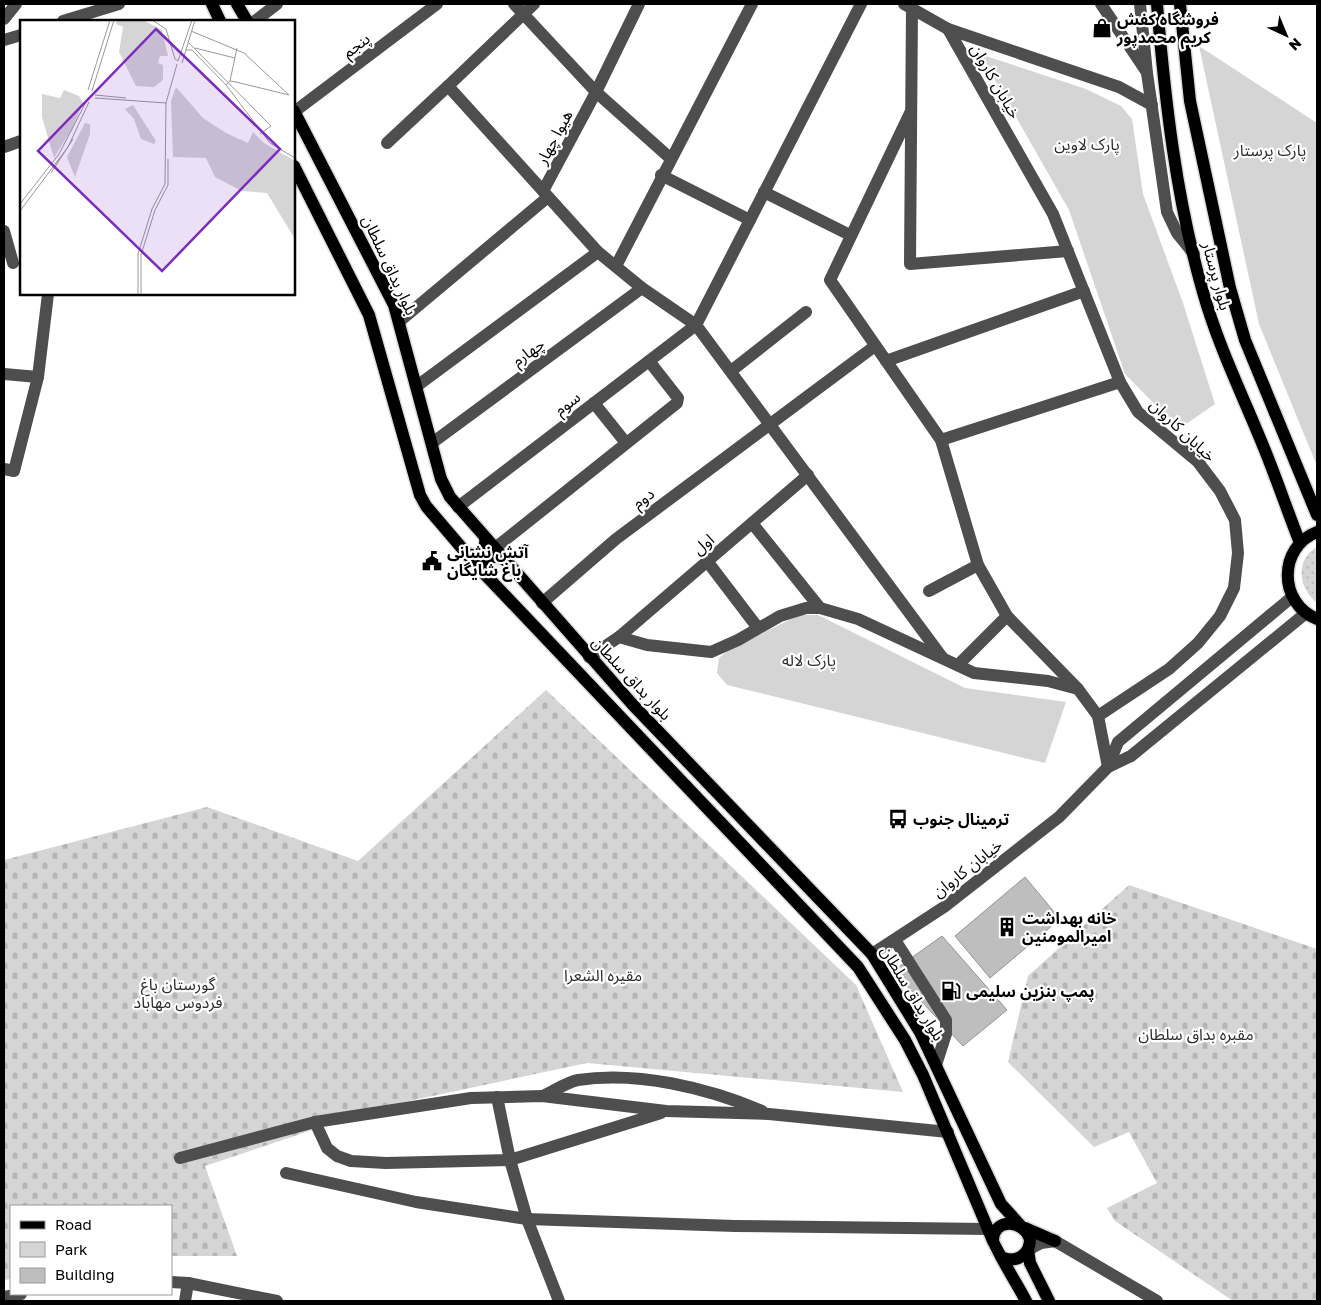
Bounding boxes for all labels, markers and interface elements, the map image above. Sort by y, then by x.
place label: فروشگاه کفش کریم محمدپور [1116,9,1219,50]
north arrow [1261,10,1311,60]
shop icon: فروشگاه کفش کریم محمدپور [1091,17,1113,39]
inset map [20,20,295,295]
street label: پنجم [338,28,376,64]
text: N [1286,35,1305,55]
street label: خیابان کاروان [967,40,1025,122]
street label: هیوا چهار [531,106,578,169]
park label: پارک لاوین [1054,134,1120,155]
park label: پارک پرستار [1233,140,1306,161]
street label: بلوار بداق سلطان [358,212,422,318]
street label: بلوار پرستار [1197,239,1236,313]
street label: چهارم [508,334,550,373]
street label: سوم [550,387,586,422]
street label: خیابان کاروان [1146,394,1220,466]
street label: دوم [628,483,660,515]
street label: اول [688,529,719,560]
place label: آتش نشانی باغ شایگان [447,542,529,582]
public building icon: آتش نشانی باغ شایگان [421,550,443,572]
street label: بلوار بداق سلطان [588,632,676,724]
park label: پارک لاله [782,650,836,671]
bus stop icon: ترمینال جنوب [887,808,909,830]
place label: ترمینال جنوب [913,809,1009,829]
street label: خیابان کاروان [928,835,1006,901]
place label: خانه بهداشت امیرالمومنین [1022,908,1116,946]
building icon: خانه بهداشت امیرالمومنین [996,916,1018,938]
street label: بلوار بداق سلطان [877,942,949,1044]
park label: مقیره الشعرا [564,965,642,985]
park label: گورستان باغ فردوس مهاباد [134,974,222,1012]
fuel station icon: پمپ بنزین سلیمی [940,980,962,1002]
place label: پمپ بنزین سلیمی [966,981,1095,1002]
park label: مقبره بداق سلطان [1138,1024,1254,1044]
legend [10,1205,172,1295]
text: Road [55,1215,92,1233]
text: Park [55,1240,88,1258]
text: Building [55,1265,115,1283]

